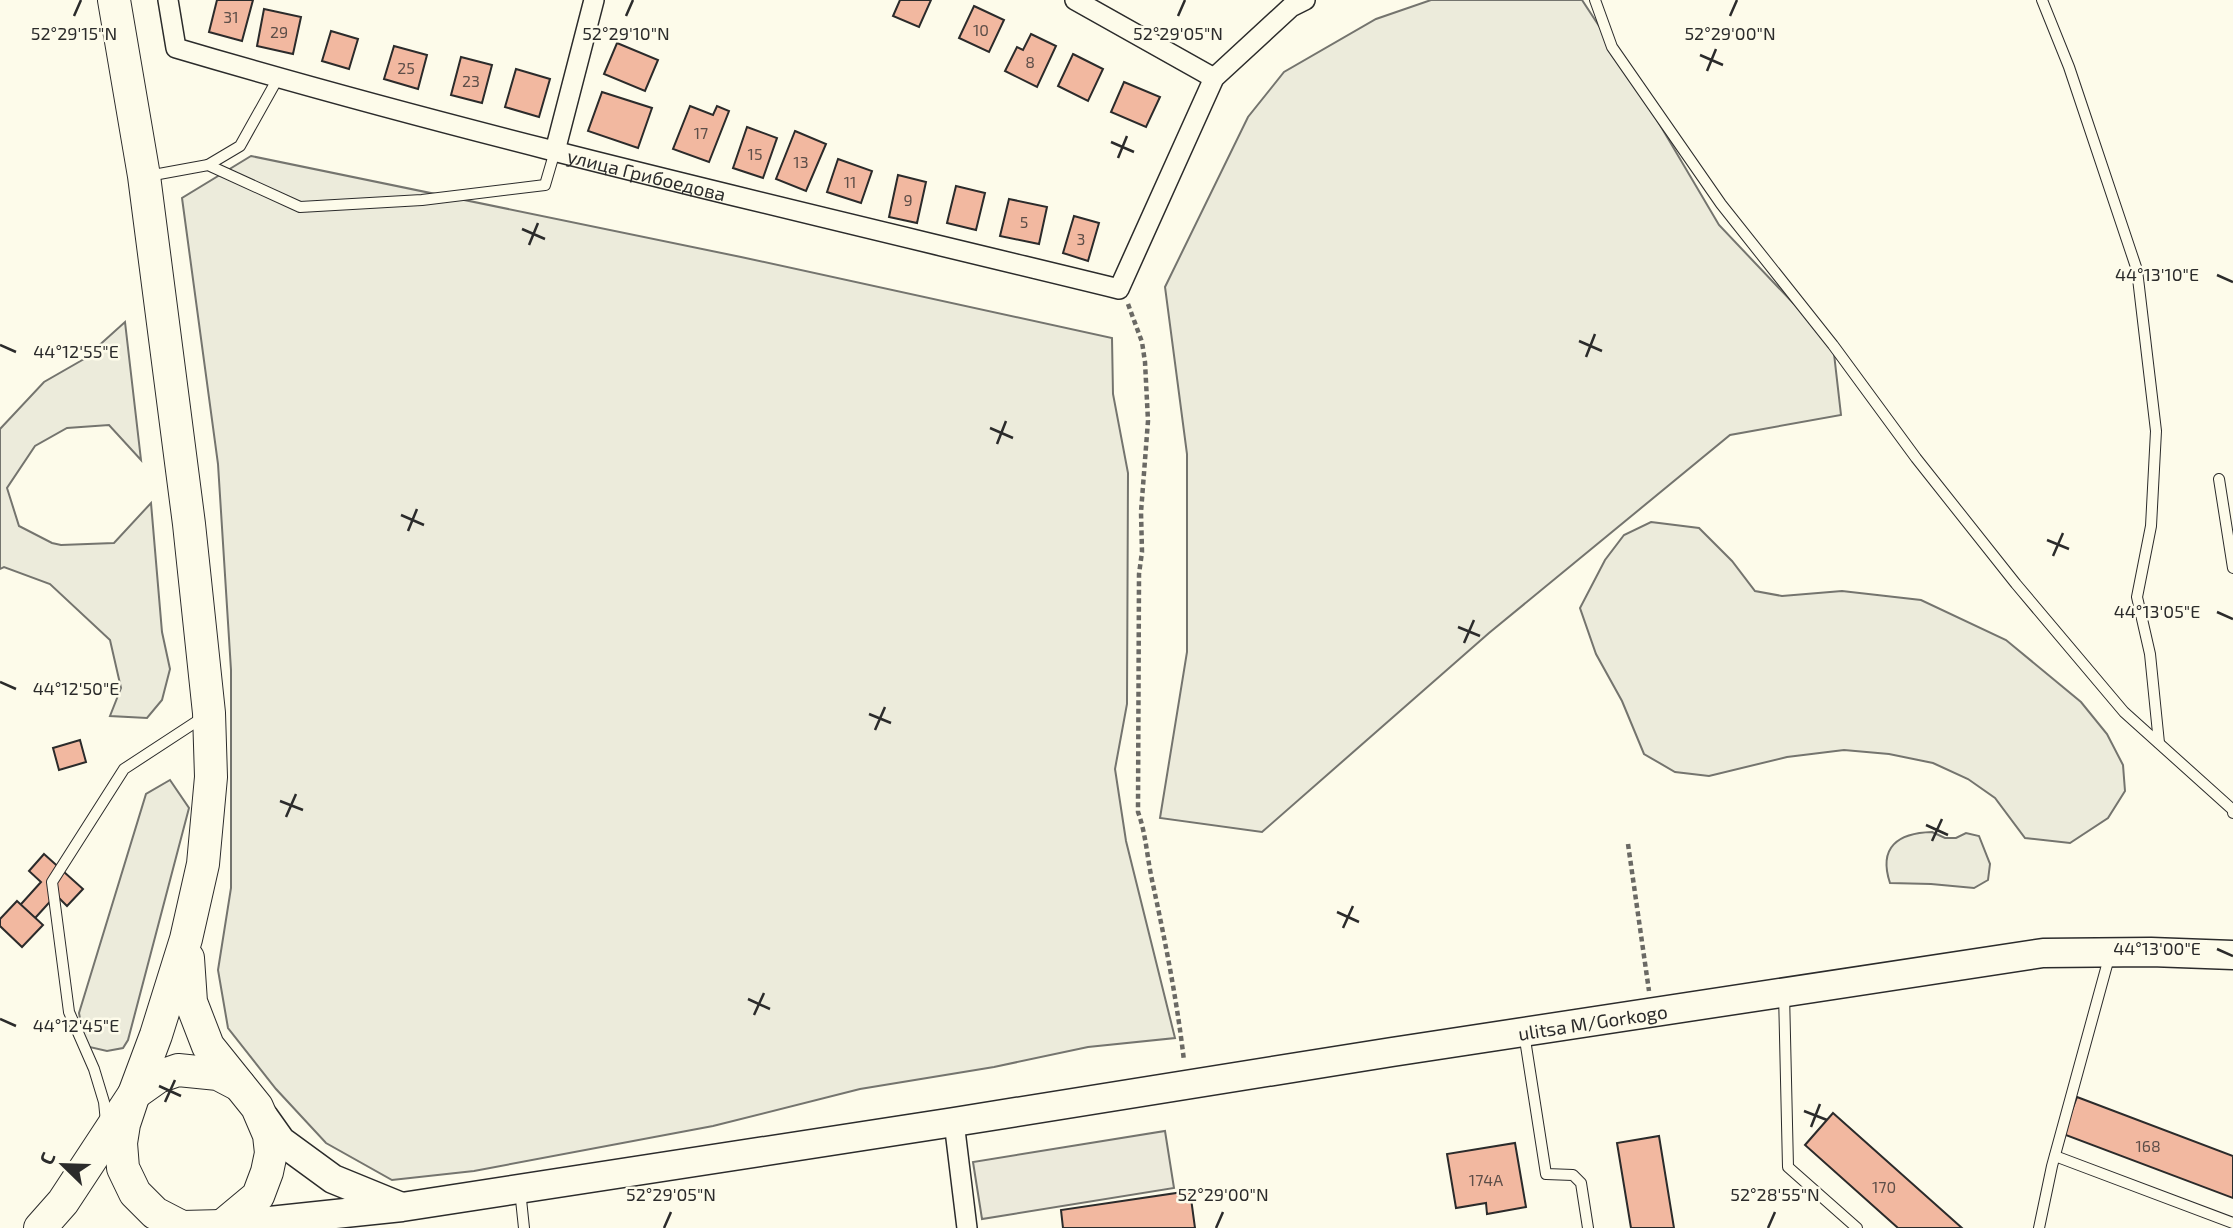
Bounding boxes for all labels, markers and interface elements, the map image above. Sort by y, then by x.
house number: 31 [223,7,239,26]
house number: 10 [973,20,989,39]
text: 52°29'15"N [31,22,117,44]
house number: 29 [270,22,288,41]
text: 52°29'10"N [582,22,670,44]
text: 52°29'05"N [1133,22,1223,44]
text: 52°29'00"N [1684,22,1776,44]
house number: 8 [1025,52,1035,71]
house number: 25 [397,58,415,77]
house number: 23 [462,71,480,90]
house number: 17 [694,123,708,142]
street label: улица Грибоедова [565,143,728,205]
house number: 15 [748,144,762,163]
house number: 13 [793,152,809,171]
house number: 11 [844,172,856,191]
house number: 9 [903,190,913,209]
house number: 5 [1020,212,1028,231]
house number: 3 [1077,229,1085,248]
text: 44°13'10"E [2115,263,2199,285]
text: 44°12'55"E [33,340,119,362]
text: 44°13'05"E [2114,600,2200,622]
text: 44°12'50"E [33,677,119,699]
text: 44°13'00"E [2113,937,2201,959]
street label: ulitsa M/Gorkogo [1516,999,1669,1044]
text: 44°12'45"E [33,1014,119,1036]
north arrow [28,1130,98,1200]
house number: 168 [2135,1136,2161,1155]
text: С [34,1149,60,1168]
house number: 174А [1469,1170,1503,1189]
house number: 170 [1872,1177,1896,1196]
text: 52°29'05"N [626,1183,716,1205]
text: 52°29'00"N [1177,1183,1269,1205]
text: 52°28'55"N [1730,1183,1820,1205]

